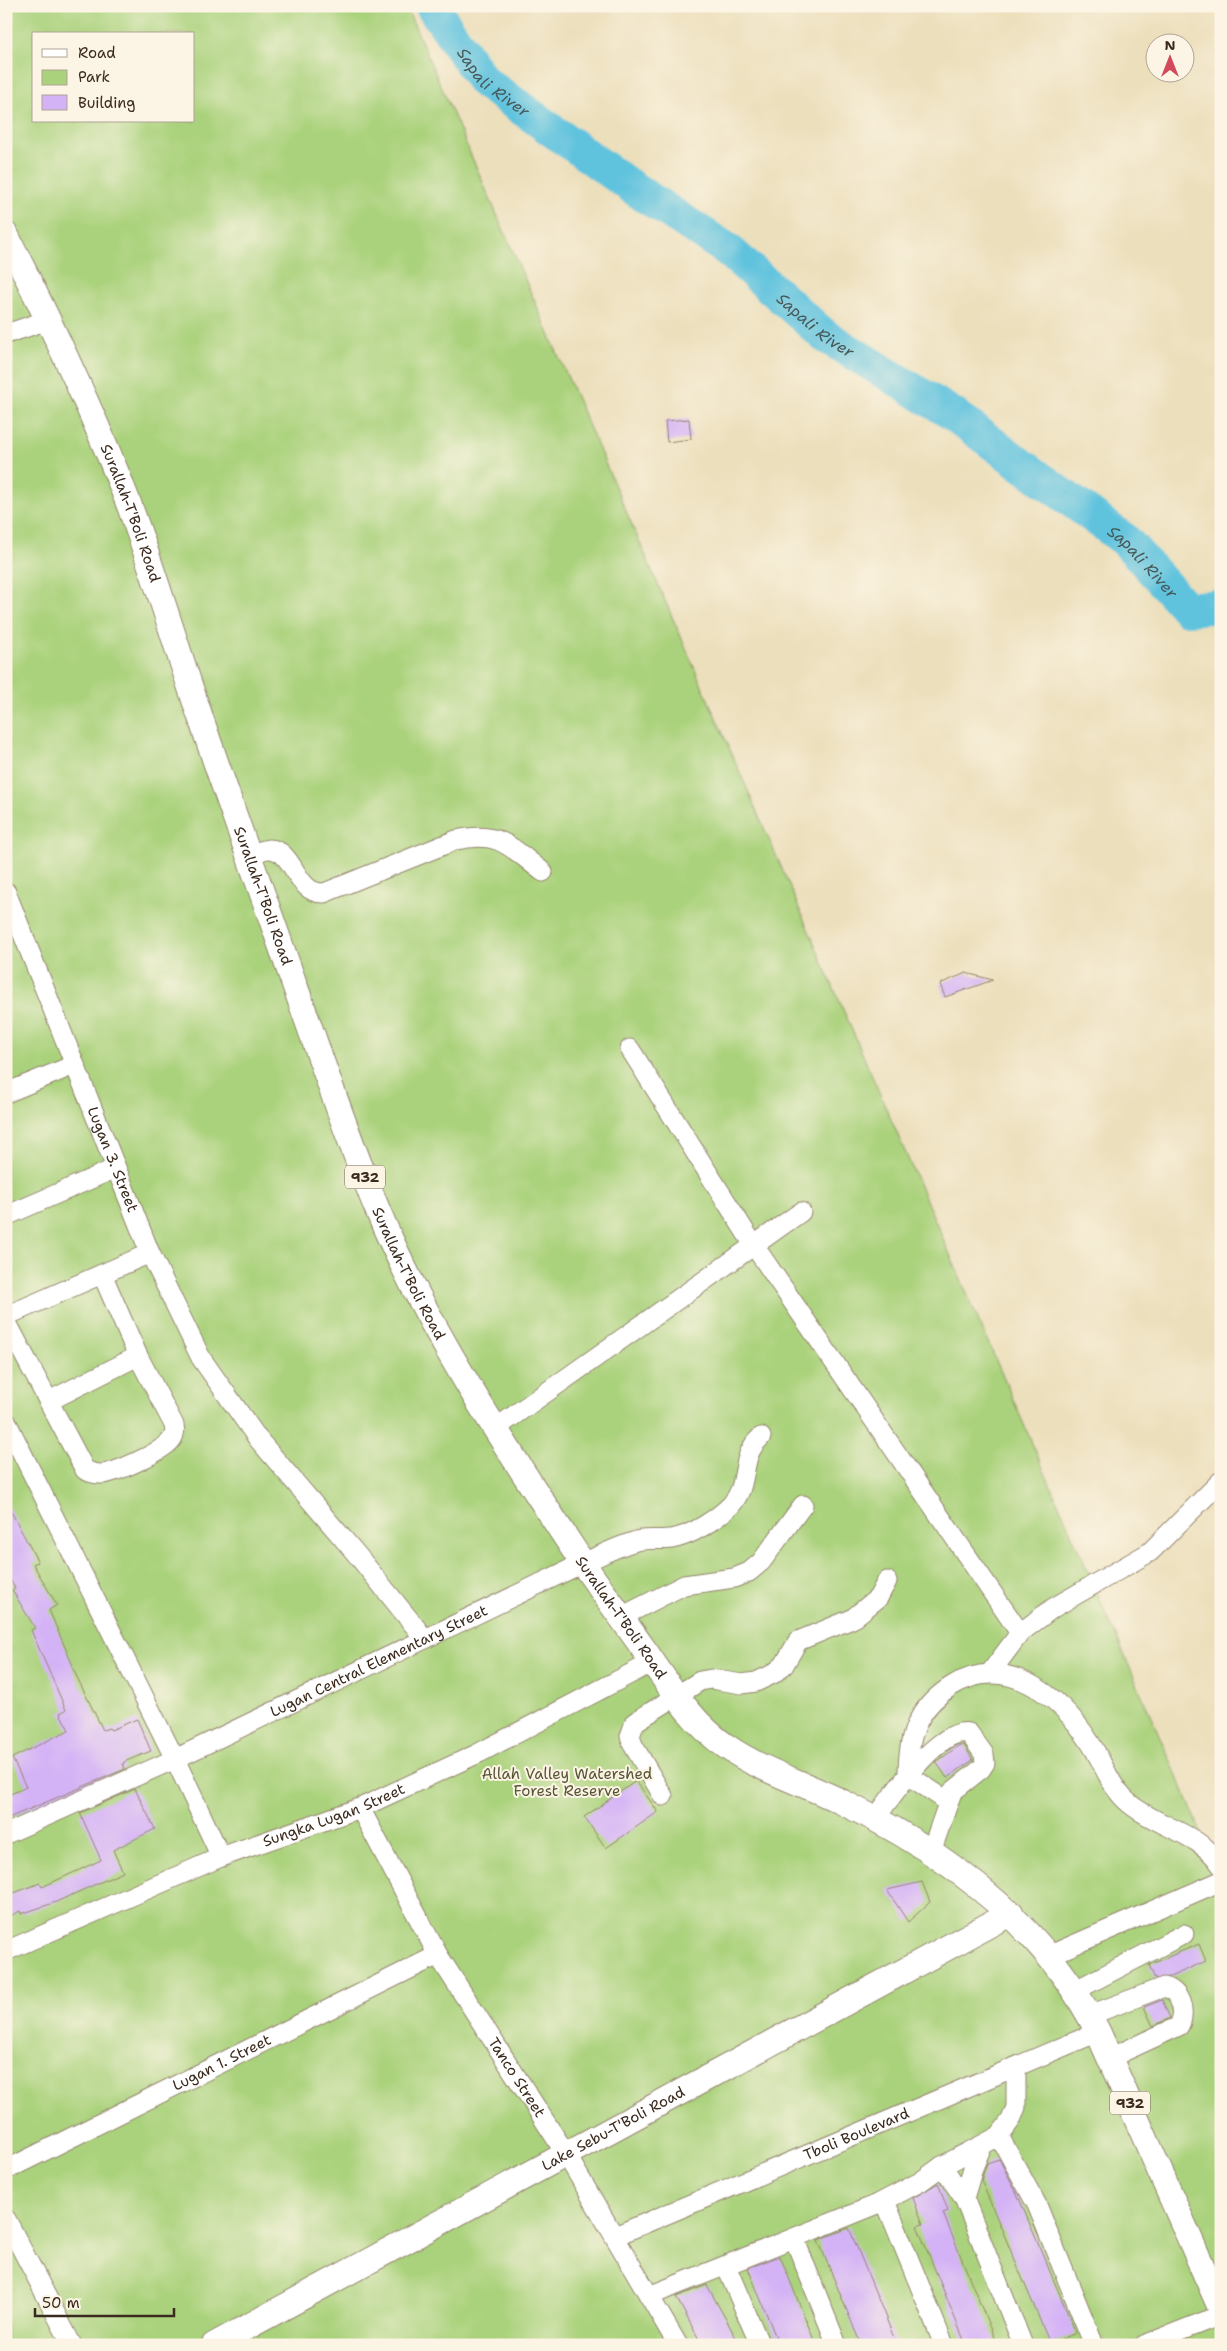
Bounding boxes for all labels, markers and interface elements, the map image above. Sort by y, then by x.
legend [32,32,195,122]
north arrow [1144,32,1194,82]
text: N [1164,36,1176,54]
text: Road [78,43,116,63]
water label: Sapali River [453,43,534,122]
text: Park [78,67,110,87]
text: Building [78,93,135,113]
water label: Sapali River [773,288,859,362]
street label: Surallah-T'Boli Road [96,441,165,585]
water label: Sapali River [1104,520,1183,603]
street label: Surallah-T'Boli Road [229,824,297,968]
street label: Lugan 3. Street [83,1104,143,1215]
road number: 932 [345,1166,385,1188]
street label: Surallah-T'Boli Road [367,1204,450,1344]
street label: Surallah-T'Boli Road [571,1552,672,1683]
street label: Lugan Central Elementary Street [267,1600,491,1722]
park label: Allah Valley Watershed Forest Reserve [482,1764,653,1801]
street label: Sungka Lugan Street [260,1779,408,1851]
street label: Lugan 1. Street [169,2030,274,2096]
street label: Tanco Street [484,2034,550,2121]
street label: Lake Sebu-T'Boli Road [538,2082,689,2176]
road number: 932 [1110,2092,1150,2114]
street label: Tboli Boulevard [801,2103,913,2165]
scale bar [35,2286,174,2318]
text: 50 m [42,2293,80,2313]

